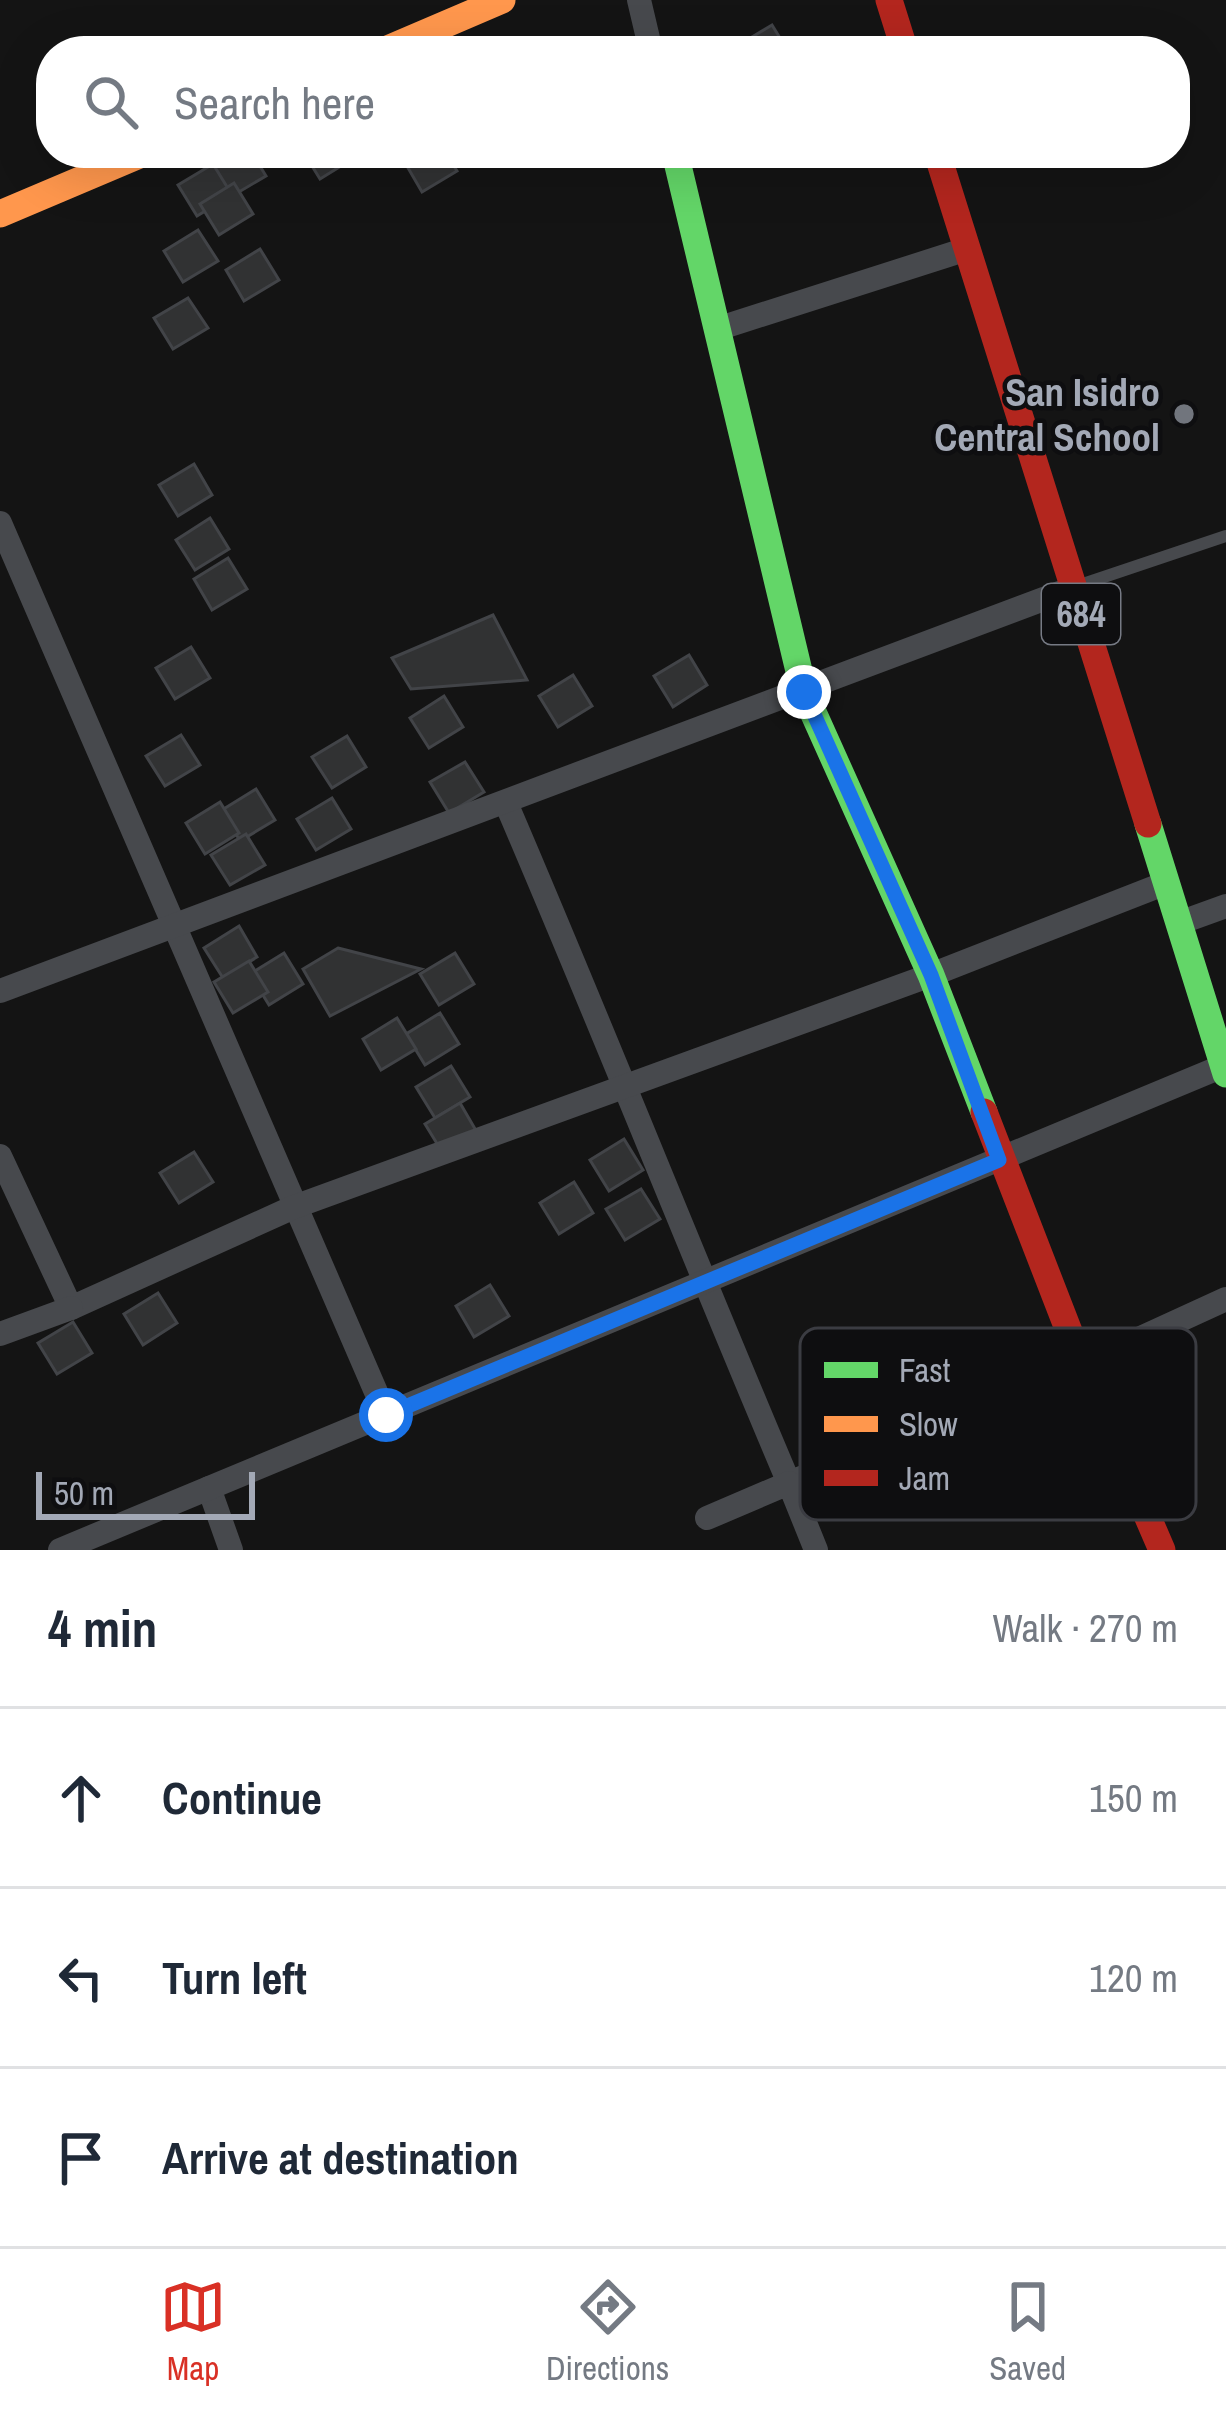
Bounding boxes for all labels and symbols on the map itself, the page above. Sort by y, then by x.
place label: San Isidro Central School [934,366,1160,463]
marker: San Isidro Central School [1171,401,1197,427]
road number: 684 [1042,584,1120,644]
route end [777,665,831,719]
legend [800,1328,1196,1520]
text: Fast [899,1348,950,1392]
route start [359,1388,413,1442]
text: Slow [899,1402,958,1446]
text: Jam [899,1456,950,1500]
scale bar [36,1466,255,1519]

